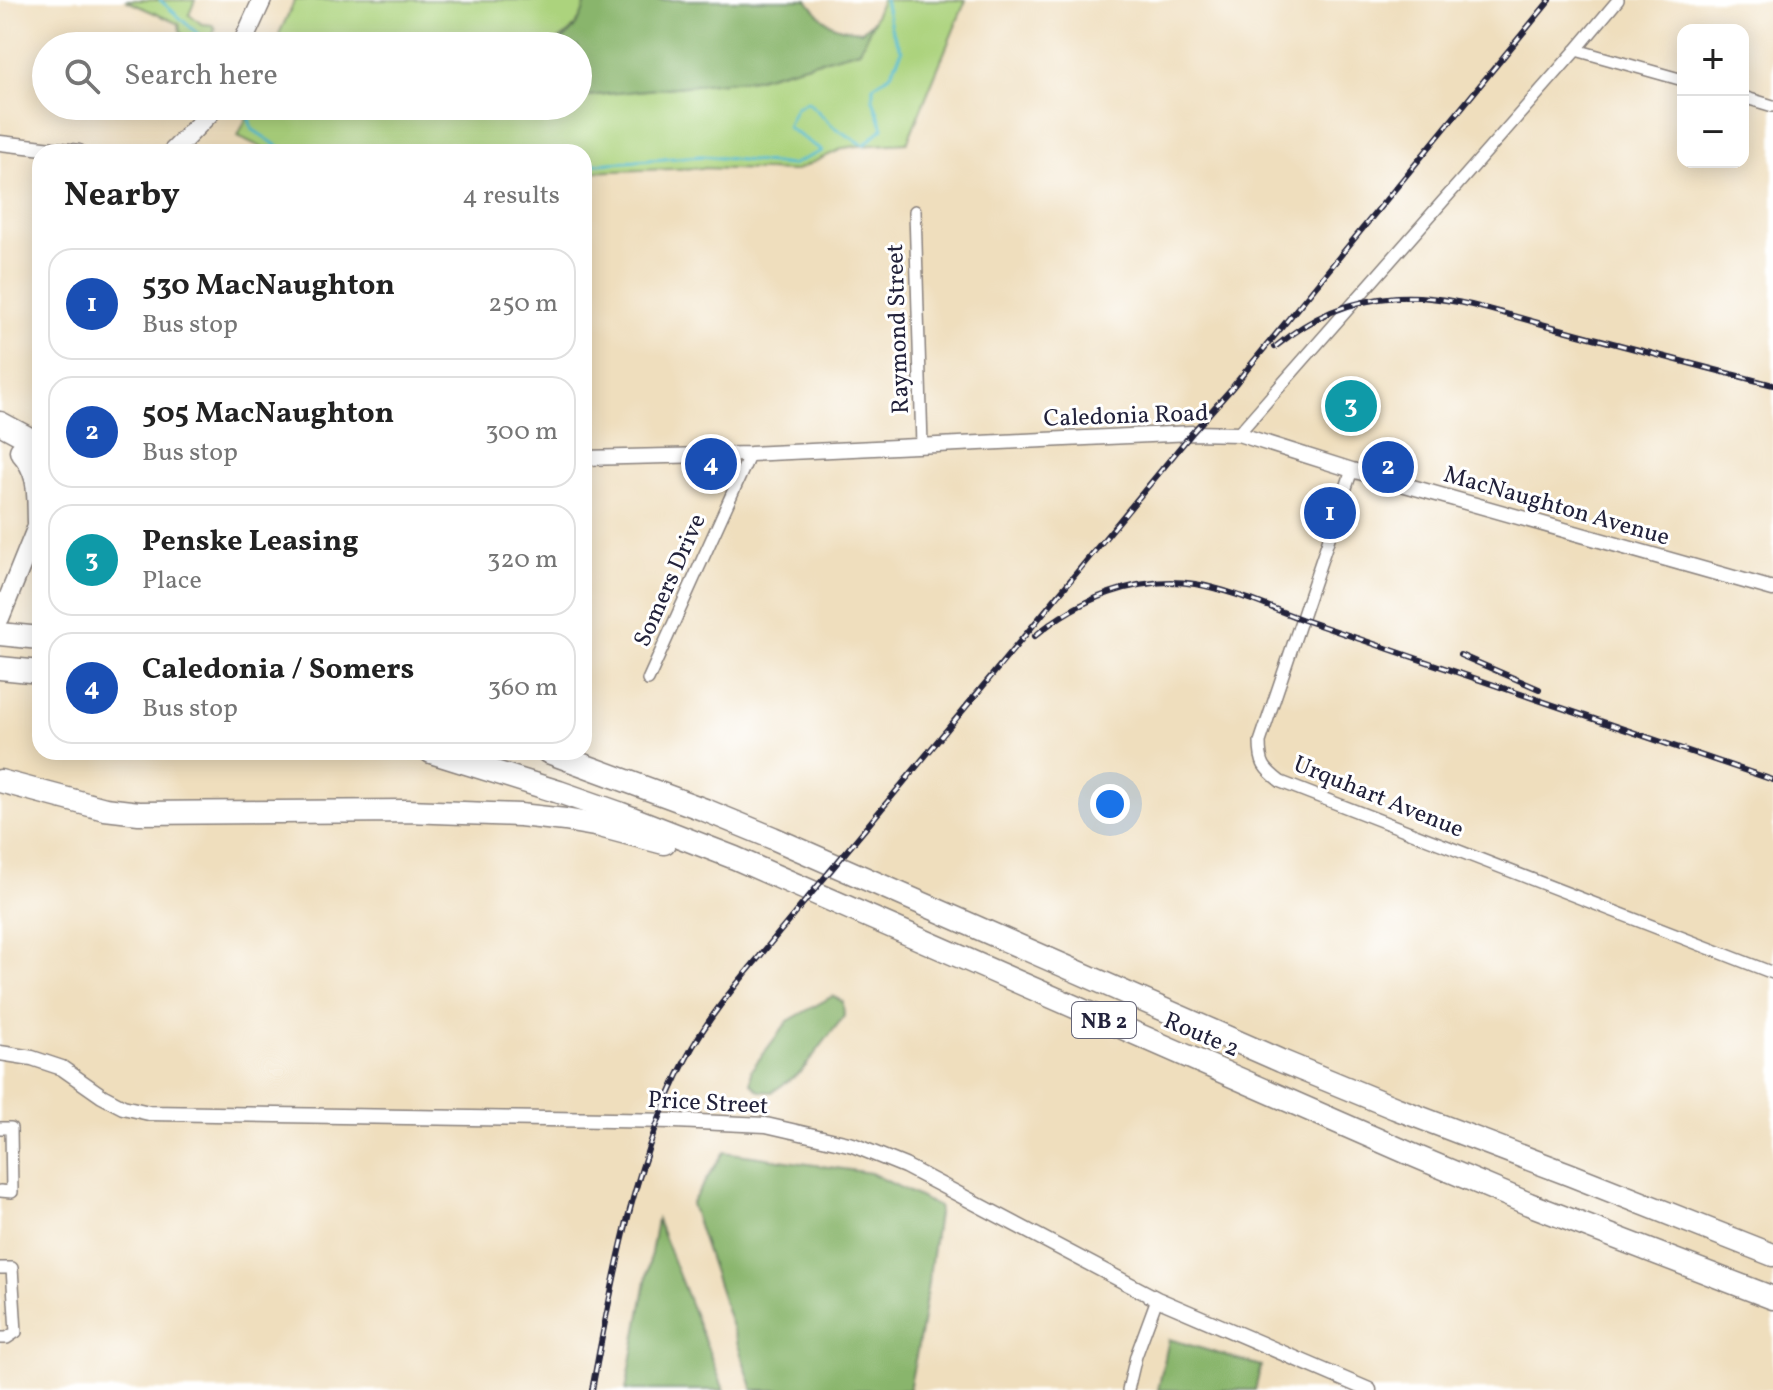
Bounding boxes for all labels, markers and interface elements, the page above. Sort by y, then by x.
map controls [1677,24,1749,168]
button: + [1677,24,1749,96]
search box [32,32,592,120]
icon: search [60,54,104,98]
text: Search here [124,55,278,97]
button: − [1677,96,1749,168]
text: Nearby [64,173,180,220]
text: 4 results [462,178,560,214]
street label: Raymond Street [879,243,919,415]
text: 530 MacNaughton [142,265,395,307]
text: 1 [87,286,97,322]
text: 250 m [488,286,558,322]
text: Bus stop [142,307,238,343]
pin: 3 [1325,376,1377,436]
text: 505 MacNaughton [142,393,394,435]
street label: Caledonia Road [1043,397,1209,437]
text: 2 [85,414,99,450]
text: 300 m [485,414,558,450]
pin: 4 [685,434,737,494]
text: Bus stop [142,435,238,471]
pin: 2 [1362,437,1414,497]
street label: MacNaughton Avenue [1440,458,1673,555]
pin: 1 [1304,483,1356,543]
street label: Somers Drive [626,509,715,653]
text: Penske Leasing [142,521,359,563]
text: 3 [85,542,99,578]
text: 320 m [487,542,558,578]
text: Place [142,563,202,599]
text: Caledonia / Somers [142,649,414,691]
text: 4 [84,670,100,706]
text: 360 m [488,670,558,706]
text: Bus stop [142,691,238,727]
street label: Urquhart Avenue [1288,748,1469,848]
your location [1090,784,1130,824]
road number: NB 2 [1072,1002,1136,1038]
street label: Route 2 [1158,1005,1244,1067]
street label: Price Street [647,1084,769,1124]

